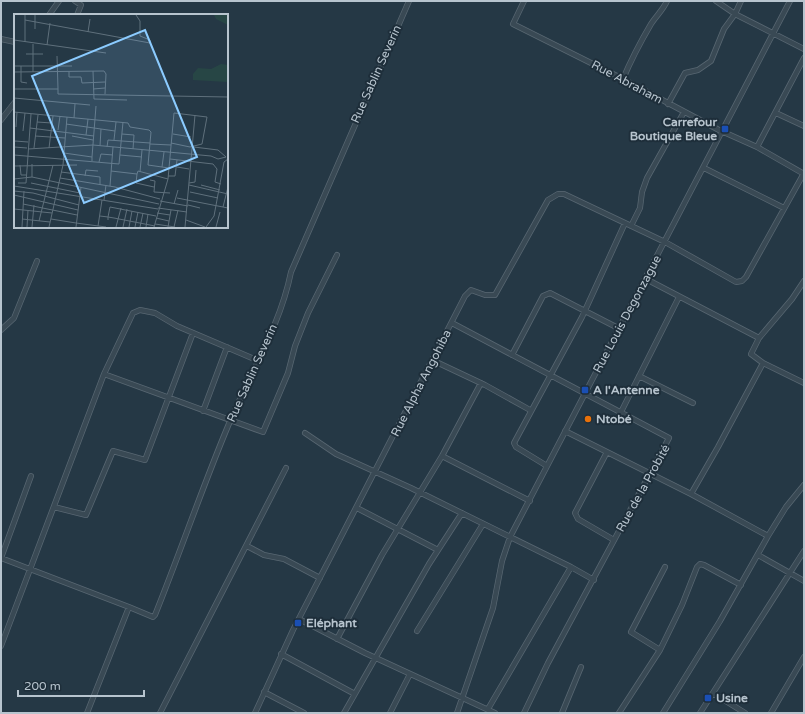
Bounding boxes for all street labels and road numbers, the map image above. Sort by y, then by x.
street label: Rue Sablin Severin [348,23,404,125]
street label: Rue Abraham [589,57,665,107]
street label: Rue Louis Degonzague [590,253,664,375]
street label: Rue Sablin Severin [224,322,280,424]
street label: Rue Alpha Angohiba [388,327,454,439]
street label: Rue de la Probité [613,442,673,534]

